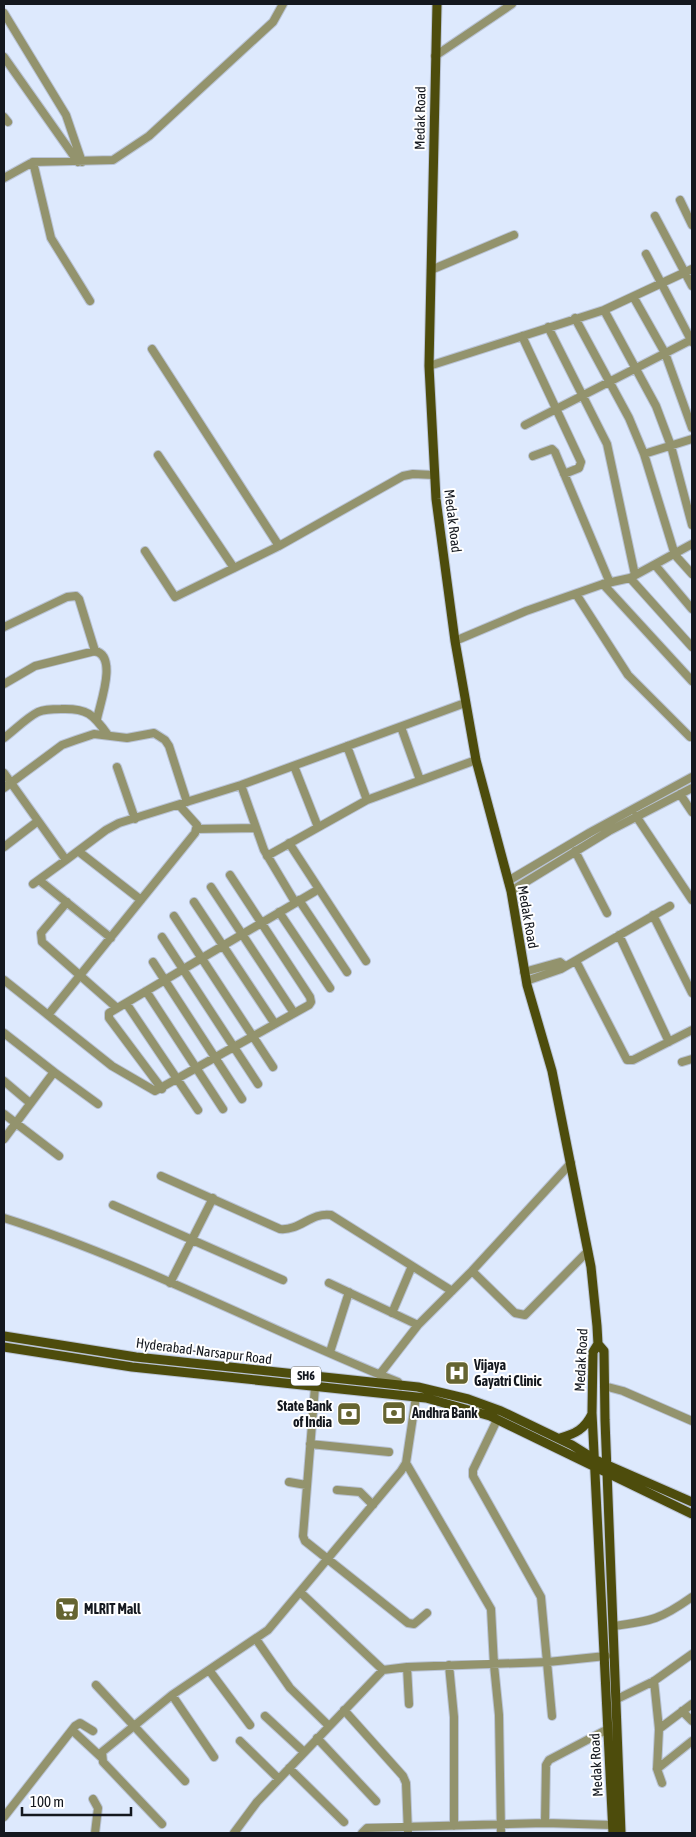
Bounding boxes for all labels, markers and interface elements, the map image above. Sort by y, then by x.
street label: Medak Road [411,86,429,150]
street label: Medak Road [441,488,465,554]
street label: Medak Road [515,884,541,950]
street label: Medak Road [571,1328,591,1392]
street label: Hyderabad-Narsapur Road [135,1335,273,1367]
place label: Vijaya Gayatri Clinic [473,1357,543,1389]
hospital icon: Vijaya Gayatri Clinic [444,1360,470,1386]
road number: SH6 [291,1366,321,1385]
place label: State Bank of India [277,1398,333,1430]
bank icon: Andhra Bank [381,1400,407,1426]
bank icon: State Bank of India [336,1401,362,1427]
place label: Andhra Bank [411,1405,478,1421]
supermarket icon: MLRIT Mall [54,1596,80,1622]
place label: MLRIT Mall [84,1601,141,1617]
street label: Medak Road [586,1733,606,1797]
scale bar [22,1784,131,1816]
text: 100 m [30,1793,64,1810]

